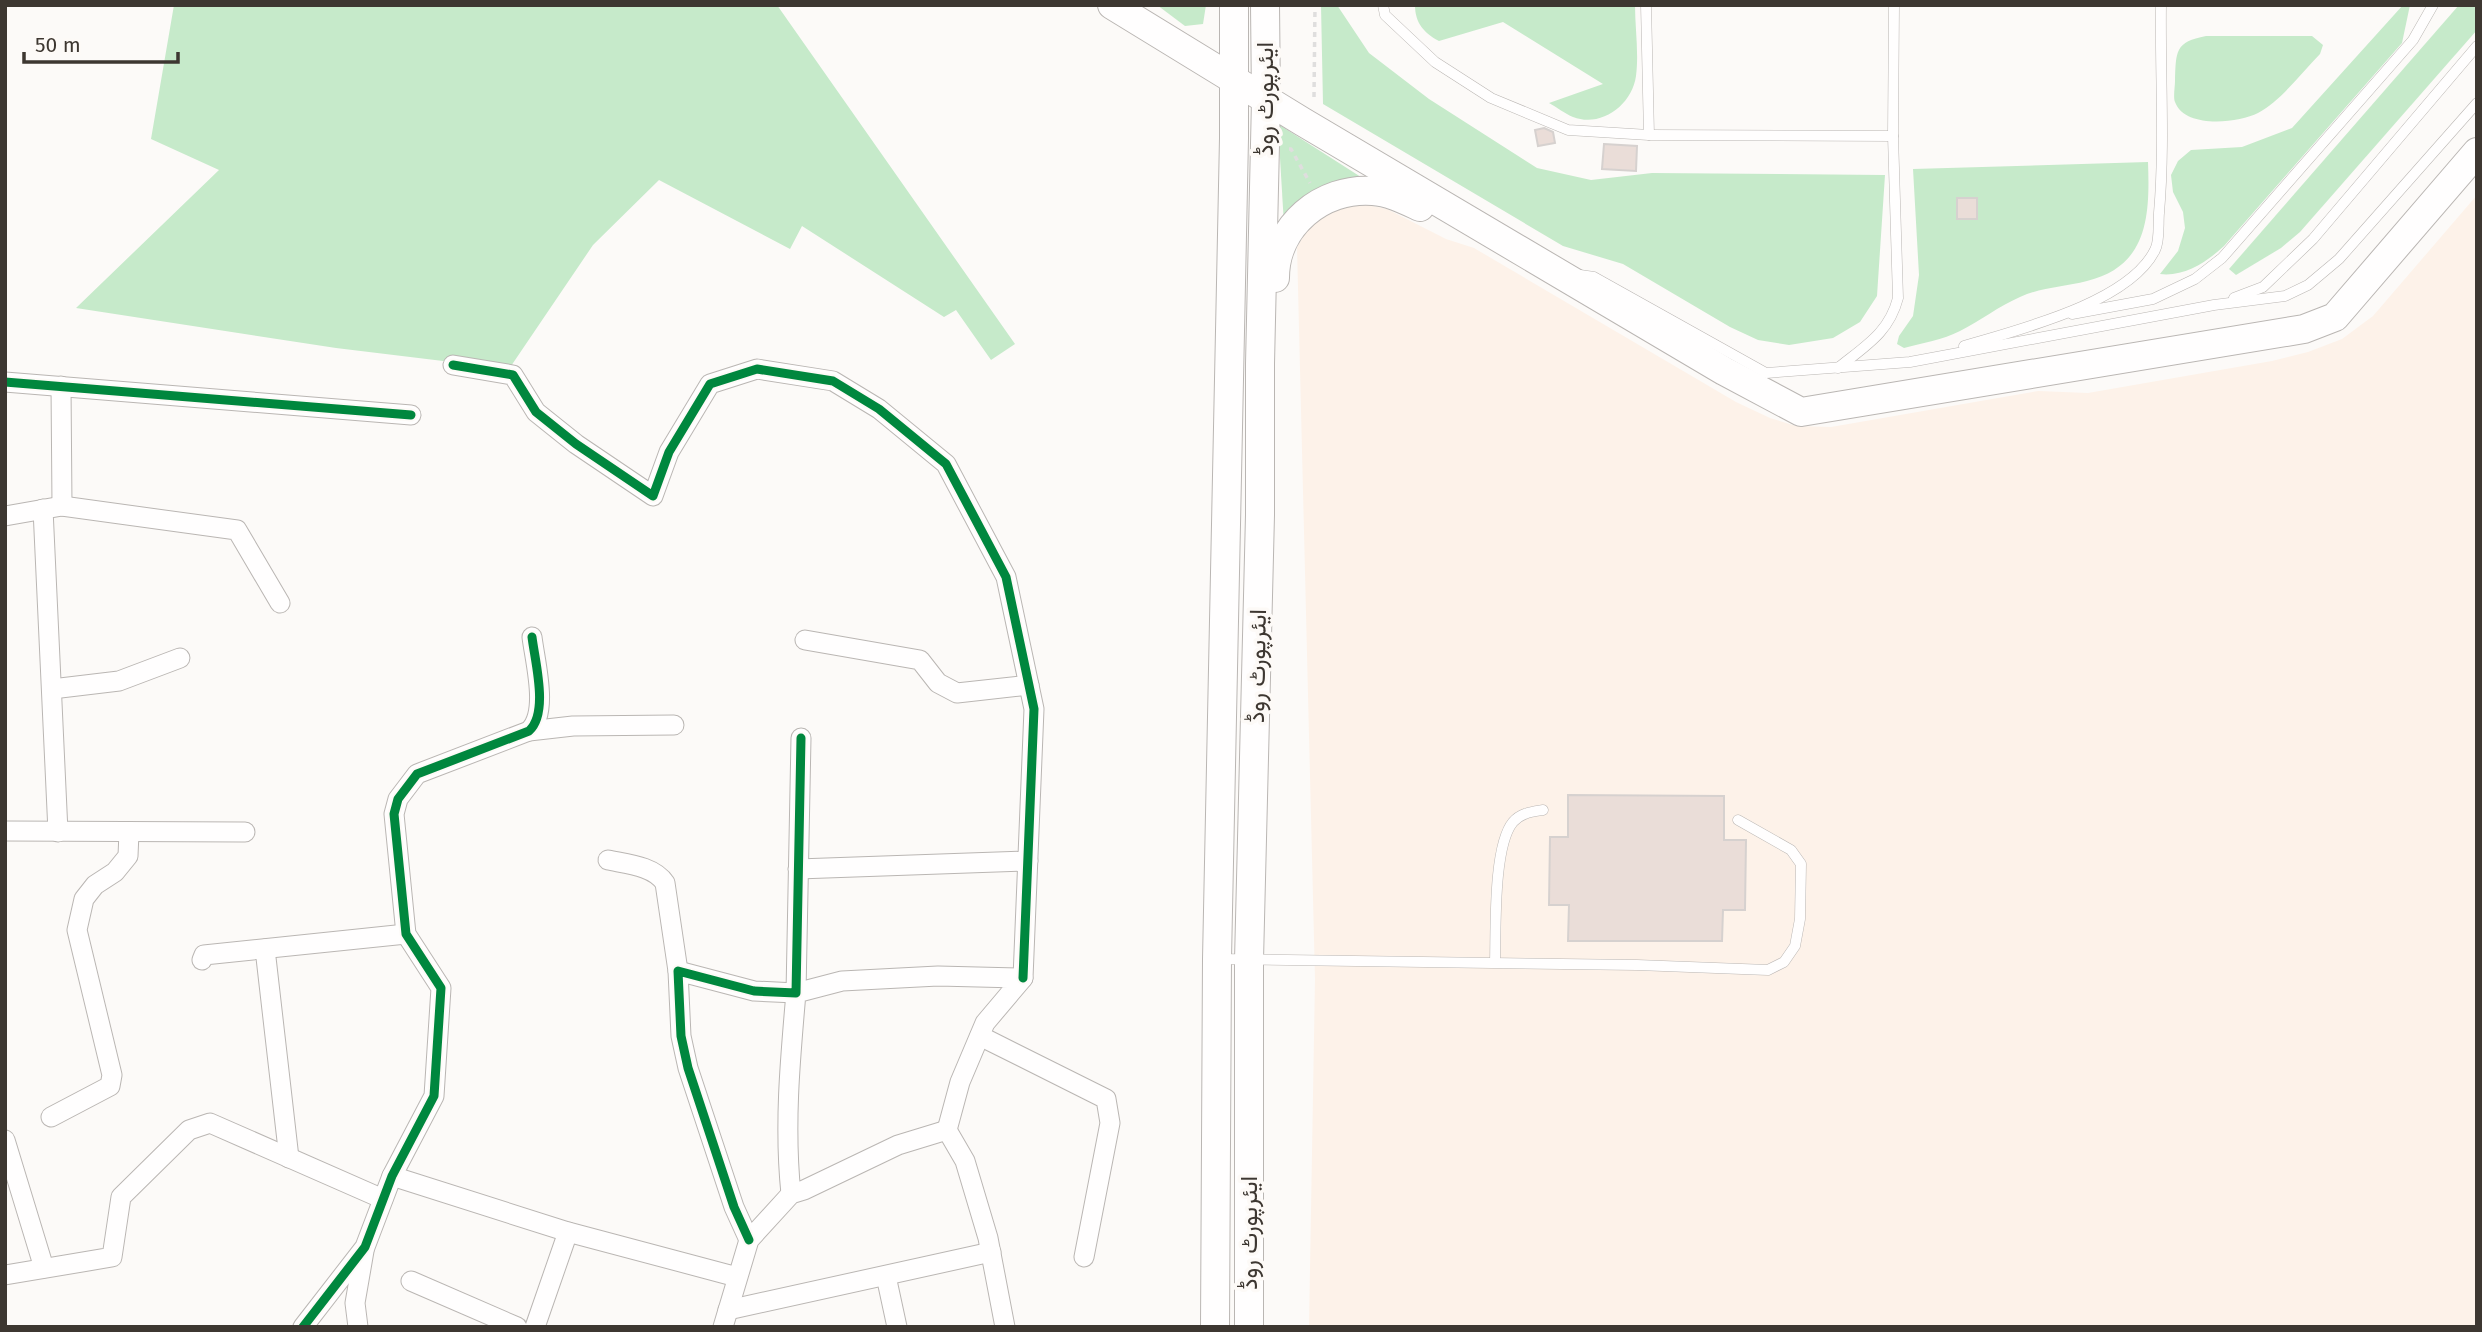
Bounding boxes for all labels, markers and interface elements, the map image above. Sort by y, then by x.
scale bar [24,21,178,65]
text: 50 m [35,32,81,58]
street label: ایئرپورٹ روڈ [1251,42,1281,156]
street label: ایئرپورٹ روڈ [1242,609,1274,723]
street label: ایئرپورٹ روڈ [1235,1176,1265,1290]

